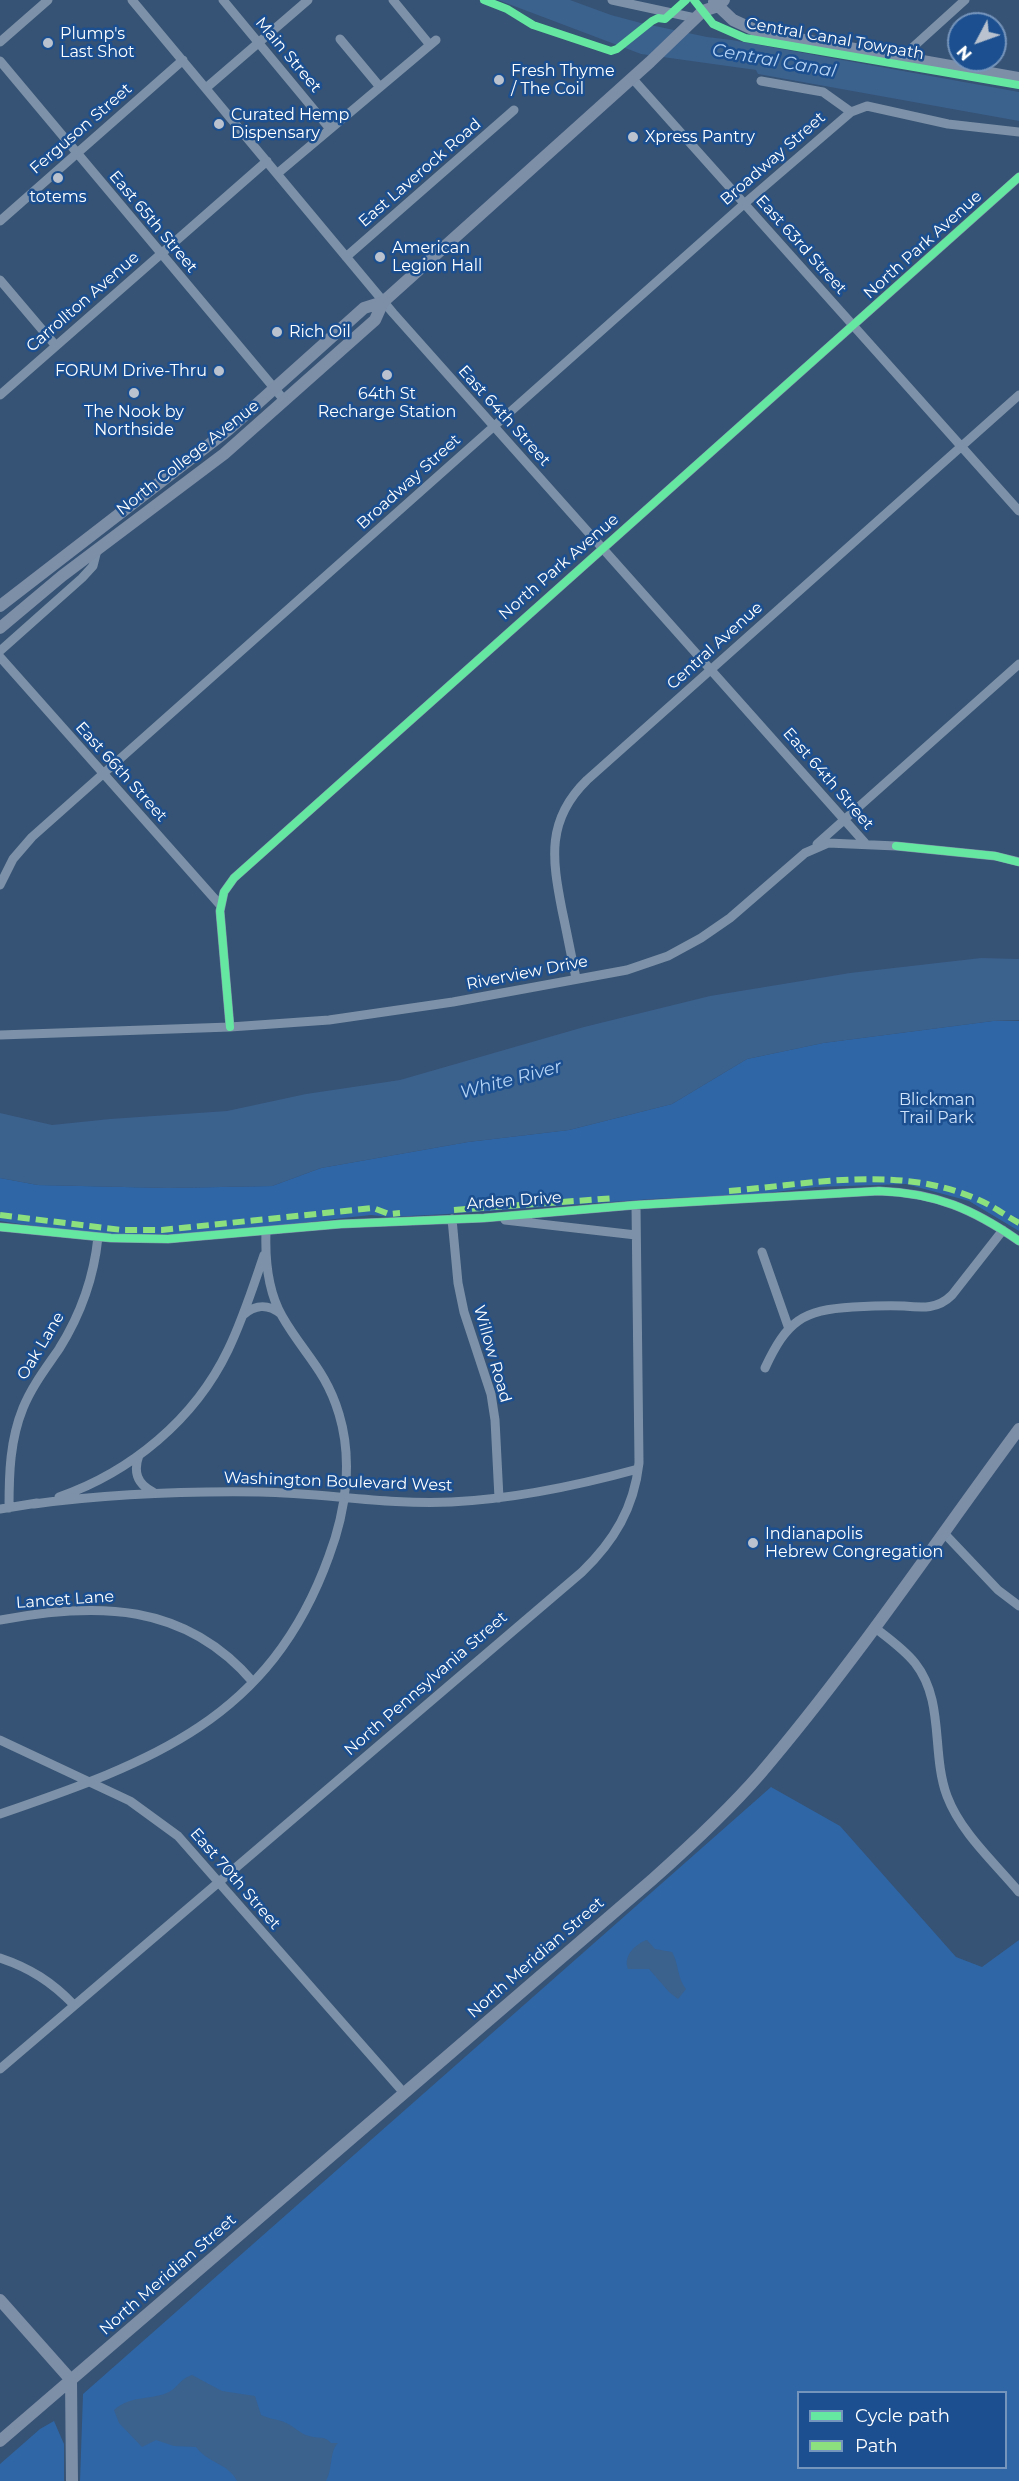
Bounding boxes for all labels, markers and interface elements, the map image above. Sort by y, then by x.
north arrow [947,12,1007,72]
street label: Main Street [251,13,325,97]
street label: Central Canal Towpath [744,14,926,64]
place label: Plump's Last Shot [60,24,135,62]
marker: Plump's Last Shot [41,36,55,50]
water label: Central Canal [710,39,838,83]
text: N [953,42,976,64]
place label: Fresh Thyme / The Coil [511,61,615,99]
marker: Fresh Thyme / The Coil [492,73,506,87]
street label: Ferguson Street [26,80,136,178]
place label: Curated Hemp Dispensary [231,105,349,143]
street label: Broadway Street [717,108,829,210]
street label: East Laverock Road [355,115,485,231]
marker: Curated Hemp Dispensary [212,117,226,131]
place label: Xpress Pantry [645,127,755,147]
marker: Xpress Pantry [626,130,640,144]
street label: East 65th Street [105,167,201,277]
marker: totems [51,171,65,185]
place label: totems [30,187,86,207]
street label: North Park Avenue [860,187,986,303]
street label: East 63rd Street [751,191,851,299]
place label: American Legion Hall [392,238,482,276]
street label: Carrollton Avenue [23,248,143,356]
marker: American Legion Hall [373,250,387,264]
place label: Rich Oil [289,322,351,342]
marker: Rich Oil [270,325,284,339]
place label: FORUM Drive-Thru [55,361,207,381]
street label: East 64th Street [454,362,554,470]
marker: FORUM Drive-Thru [212,364,226,378]
marker: 64th St Recharge Station [380,368,394,382]
place label: 64th St Recharge Station [318,384,456,422]
marker: The Nook by Northside [127,386,141,400]
street label: North College Avenue [113,396,263,520]
place label: The Nook by Northside [84,402,184,440]
street label: Broadway Street [353,430,465,534]
street label: North Park Avenue [495,510,623,624]
street label: Central Avenue [663,598,767,694]
street label: East 66th Street [71,718,171,826]
street label: East 64th Street [779,724,877,834]
street label: Riverview Drive [465,952,589,994]
water label: White River [458,1056,564,1104]
park label: Blickman Trail Park [899,1090,975,1128]
street label: Arden Drive [466,1188,562,1214]
street label: Willow Road [469,1303,515,1405]
street label: Oak Lane [13,1308,69,1384]
street label: Washington Boulevard West [223,1468,453,1496]
place label: Indianapolis Hebrew Congregation [765,1524,943,1562]
marker: Indianapolis Hebrew Congregation [746,1536,760,1550]
street label: Lancet Lane [15,1587,115,1613]
street label: North Pennsylvania Street [341,1608,511,1760]
street label: East 70th Street [186,1824,284,1934]
street label: North Meridian Street [464,1893,608,2023]
street label: North Meridian Street [96,2210,240,2340]
legend [797,2391,1007,2469]
text: Cycle path [855,2405,950,2427]
text: Path [855,2435,898,2457]

